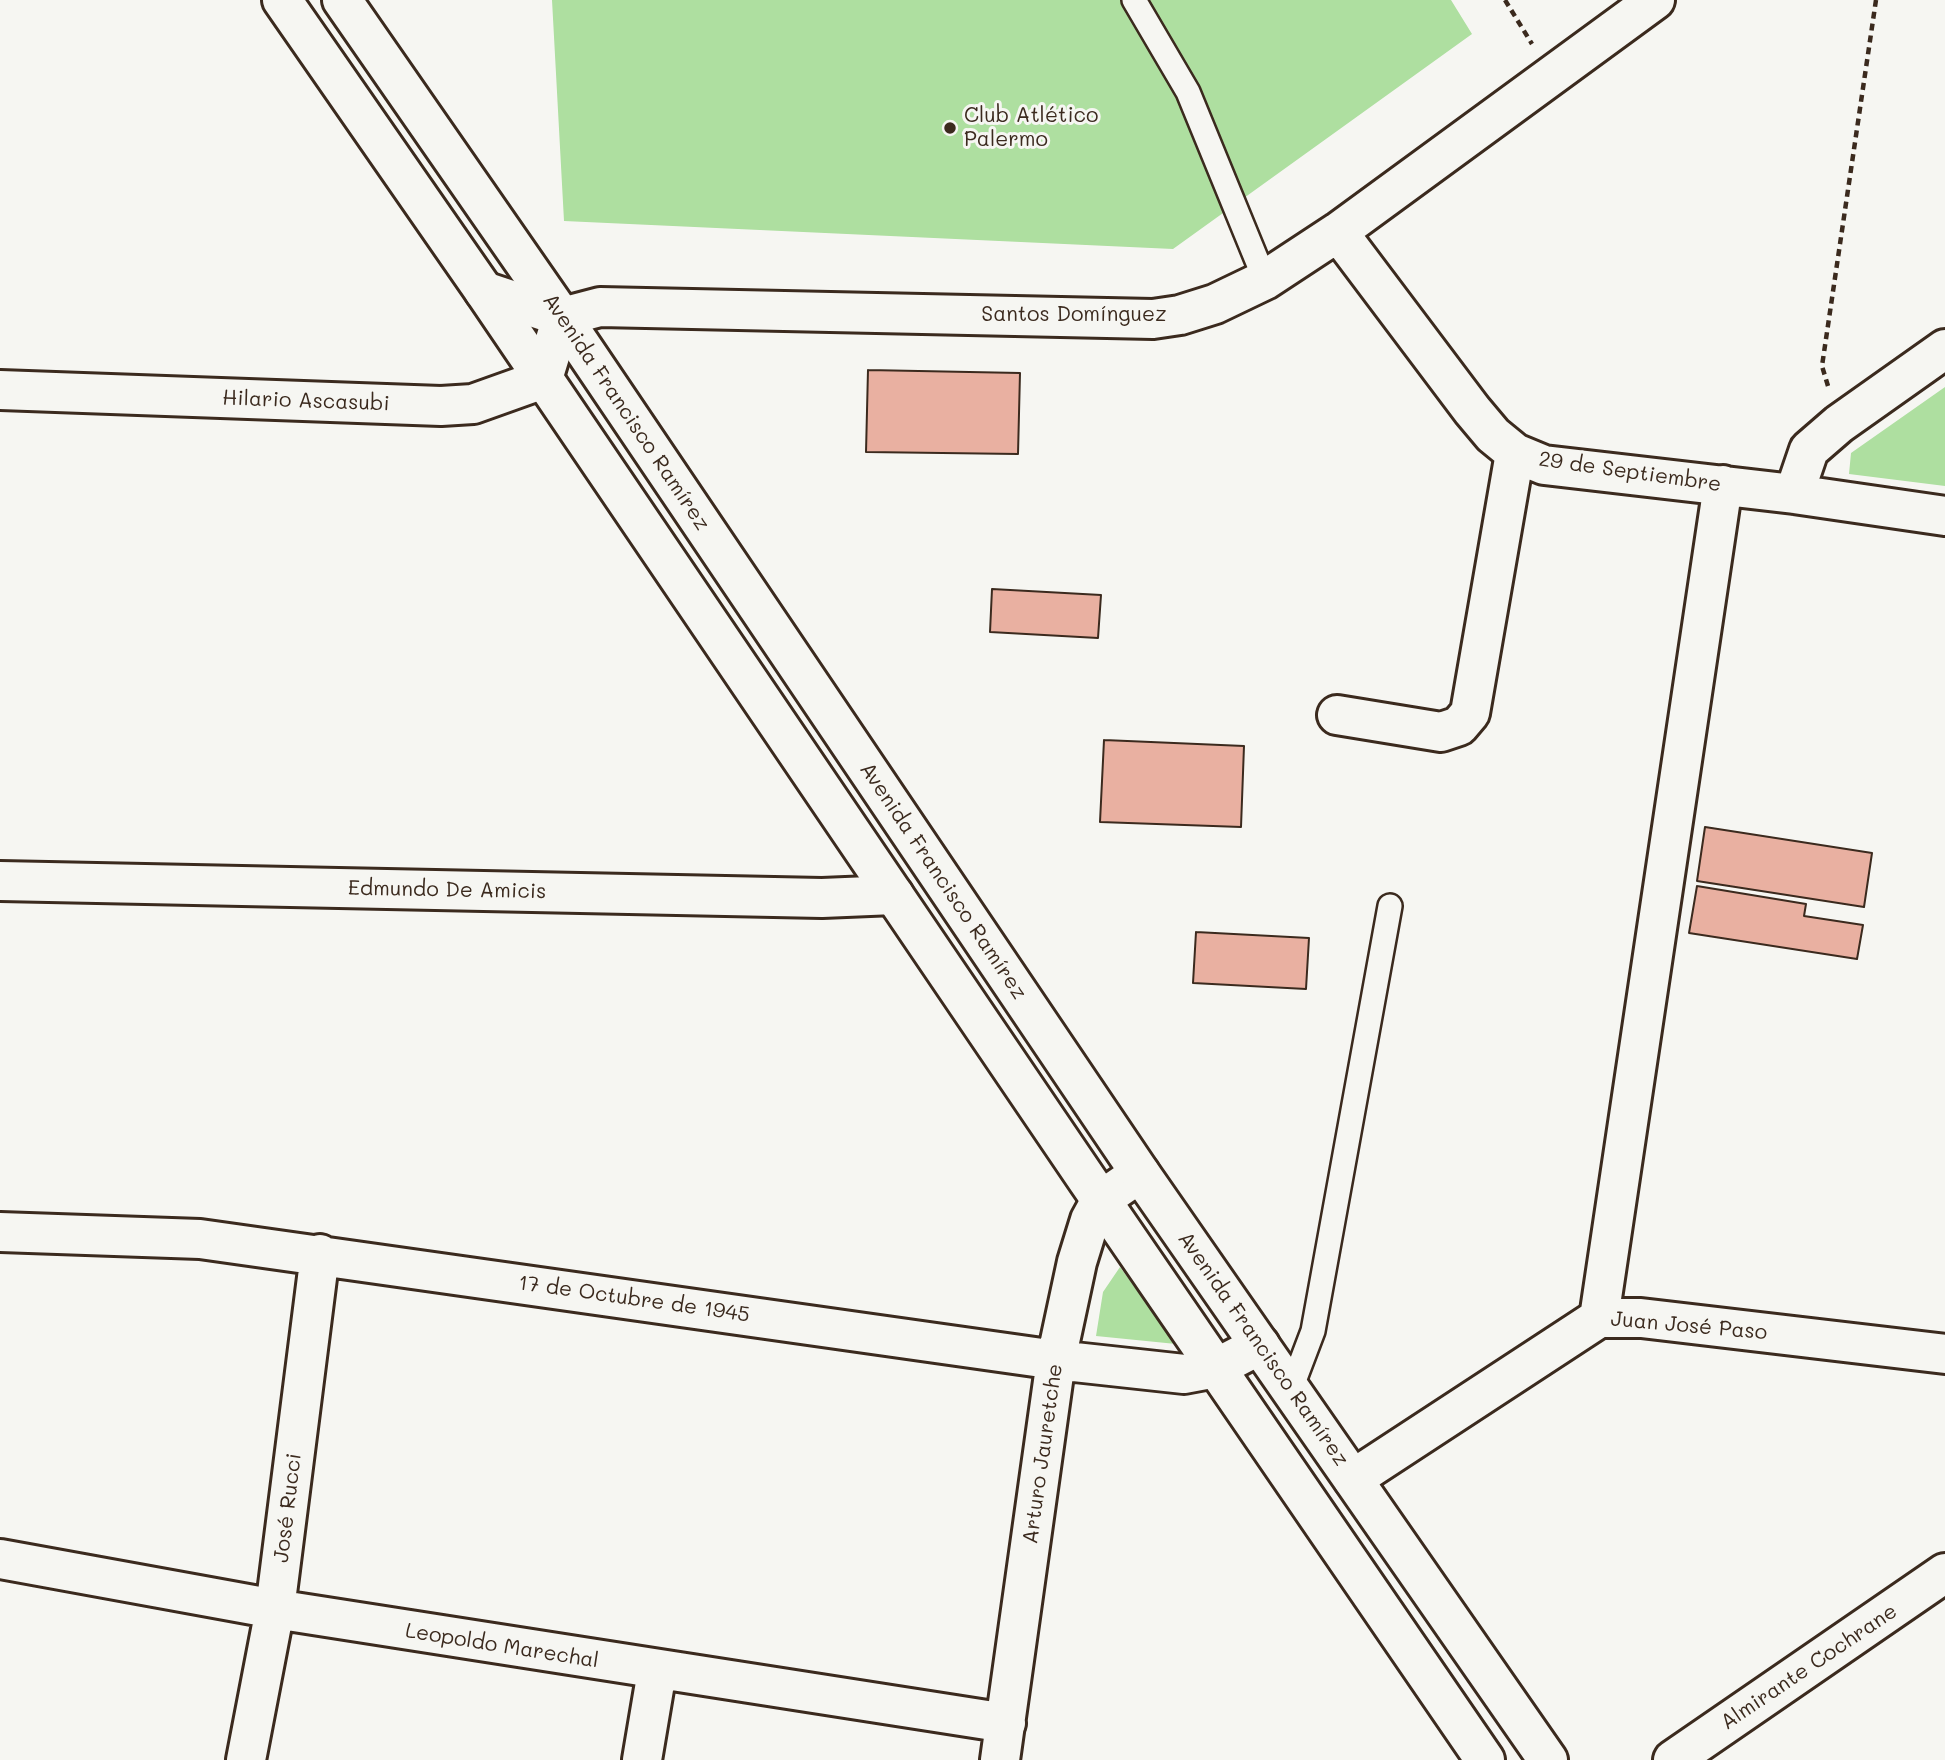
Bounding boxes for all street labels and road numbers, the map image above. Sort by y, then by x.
street label: Avenida Francisco Ramírez [537,289,715,535]
street label: Santos Domínguez [981,302,1167,328]
street label: Hilario Ascasubi [222,385,390,417]
street label: 29 de Septiembre [1537,447,1723,497]
street label: Avenida Francisco Ramírez [854,758,1032,1004]
street label: Edmundo De Amicis [348,876,546,904]
street label: Avenida Francisco Ramírez [1172,1227,1354,1471]
street label: 17 de Octubre de 1945 [517,1270,751,1328]
street label: Juan José Paso [1610,1307,1768,1345]
street label: Arturo Jauretche [1018,1362,1068,1546]
street label: José Rucci [269,1452,307,1564]
street label: Almirante Cochrane [1716,1599,1902,1735]
street label: Leopoldo Marechal [403,1618,601,1674]

